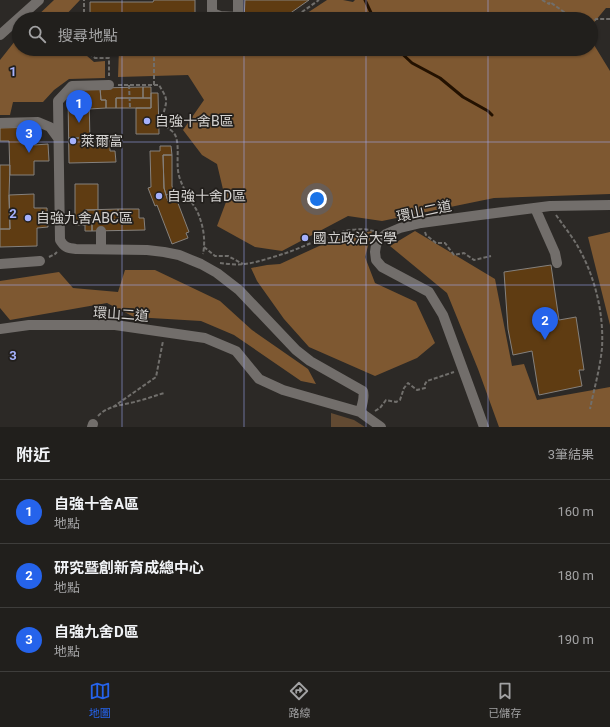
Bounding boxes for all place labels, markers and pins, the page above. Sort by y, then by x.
pin: 1 [66,90,92,123]
place label: 自強十舍B區 [155,113,234,129]
marker: 自強十舍B區 [142,116,152,126]
pin: 3 [16,120,42,153]
place label: 萊爾富 [81,133,123,149]
marker: 萊爾富 [68,136,78,146]
place label: 自強十舍D區 [167,188,246,204]
marker: 自強十舍D區 [154,191,164,201]
place label: 自強九舍ABC區 [36,210,133,226]
marker: 自強九舍ABC區 [23,213,33,223]
place label: 國立政治大學 [313,230,397,246]
marker: 國立政治大學 [300,233,310,243]
pin: 2 [532,307,558,340]

